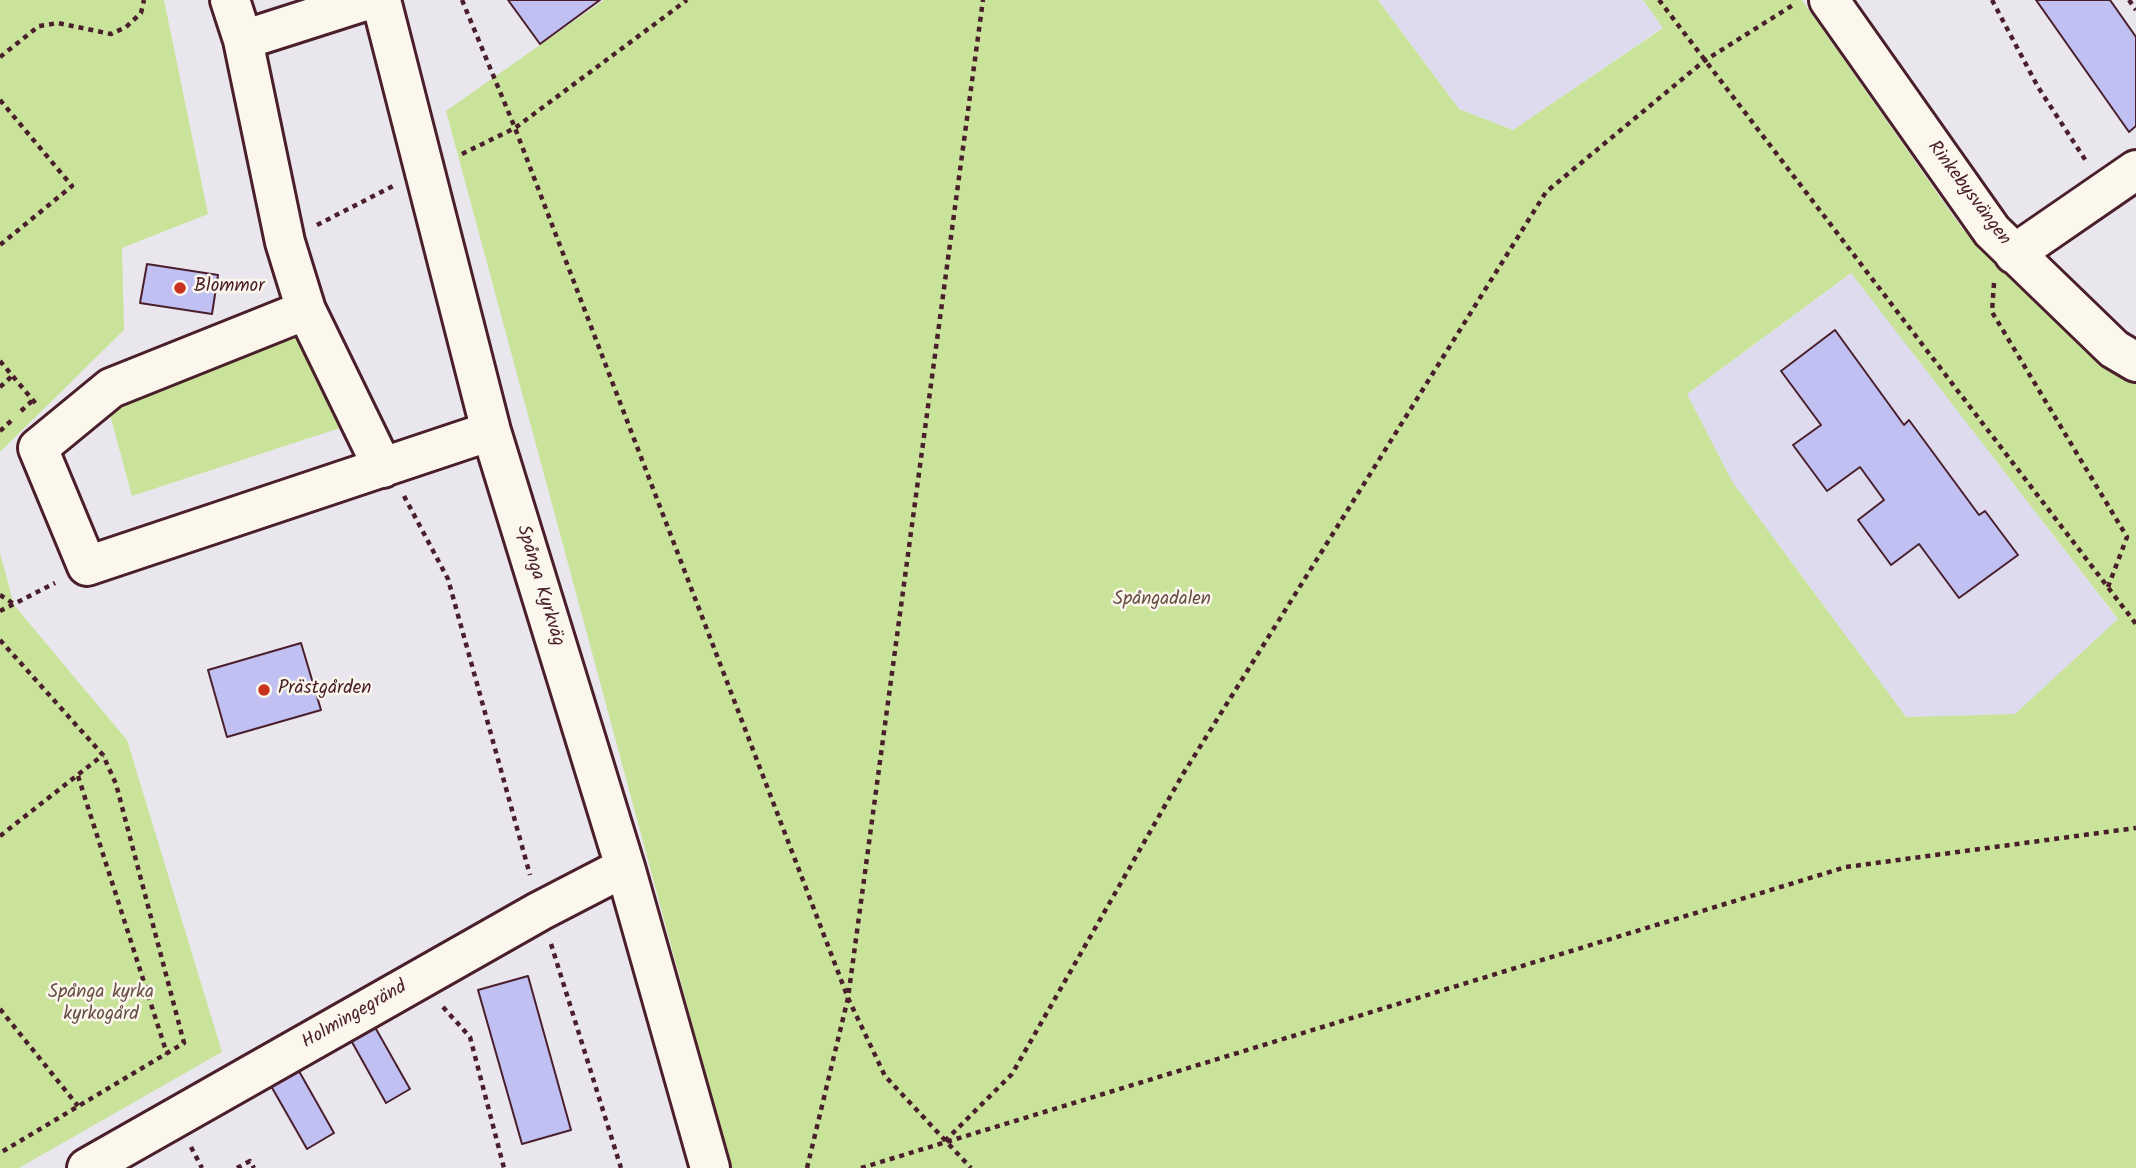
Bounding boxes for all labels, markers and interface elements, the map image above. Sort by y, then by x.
street label: Rinkebysvängen [1921,137,2015,251]
place label: Blommor [194,277,265,299]
marker: Blommor [172,280,188,296]
street label: Spånga Kyrkväg [510,523,568,649]
park label: Spångadalen [1113,590,1211,612]
place label: Prästgården [278,679,371,701]
marker: Prästgården [256,682,272,698]
street label: Holmingegränd [299,977,411,1055]
park label: Spånga kyrka kyrkogård [48,983,154,1027]

